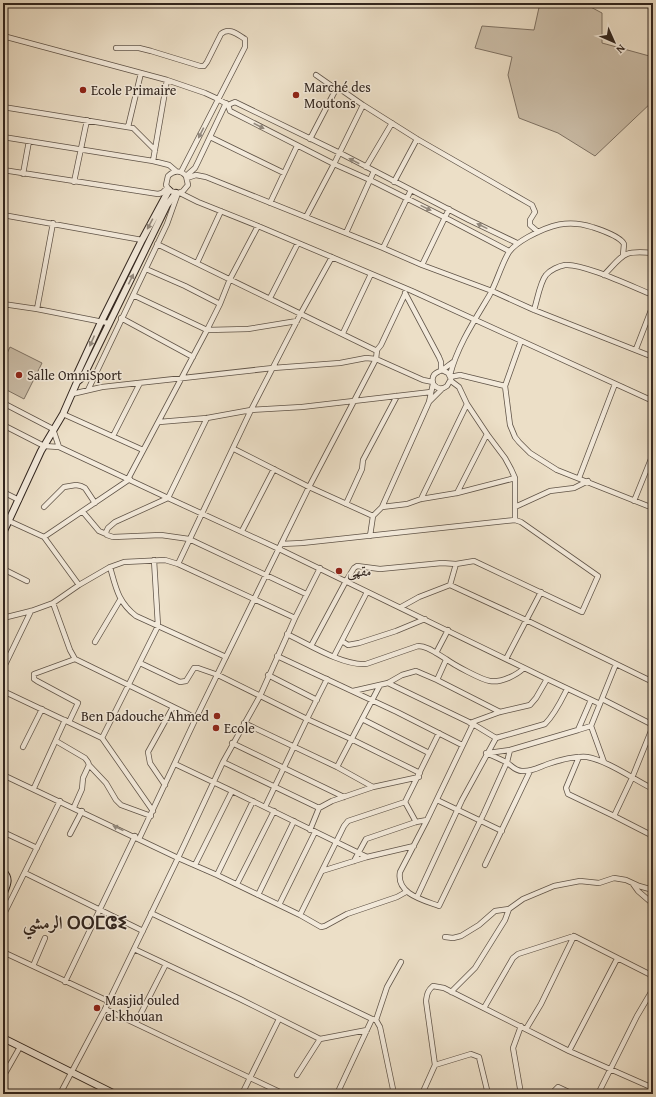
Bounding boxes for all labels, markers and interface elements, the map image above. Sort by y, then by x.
north arrow [594,22,634,62]
text: N [612,41,629,58]
place label: Marché des Moutons [304,77,371,113]
place label: Ecole Primaire [91,80,177,100]
marker: Ecole Primaire [78,85,88,95]
marker: Marché des Moutons [291,90,301,100]
one-way arrow [253,123,265,129]
one-way arrow [198,128,204,139]
one-way arrow [348,158,360,164]
one-way arrow [420,205,431,211]
one-way arrow [147,218,154,230]
one-way arrow [476,223,488,229]
one-way arrow [128,273,134,284]
one-way arrow [89,335,95,347]
place label: Salle OmniSport [27,365,122,385]
marker: Salle OmniSport [14,370,24,380]
place label: مقهى [347,561,371,581]
marker: مقهى [334,566,344,576]
place label: Ben Dadouche Ahmed [81,706,210,726]
marker: Ben Dadouche Ahmed [212,711,222,721]
place label: Ecole [224,718,255,738]
marker: Ecole [211,723,221,733]
one-way arrow [112,825,124,831]
district label: الرمشي ⵔⵔⵎⵛⵉ [23,909,127,940]
place label: Masjid ouled el khouan [105,990,180,1026]
marker: Masjid ouled el khouan [92,1003,102,1013]

